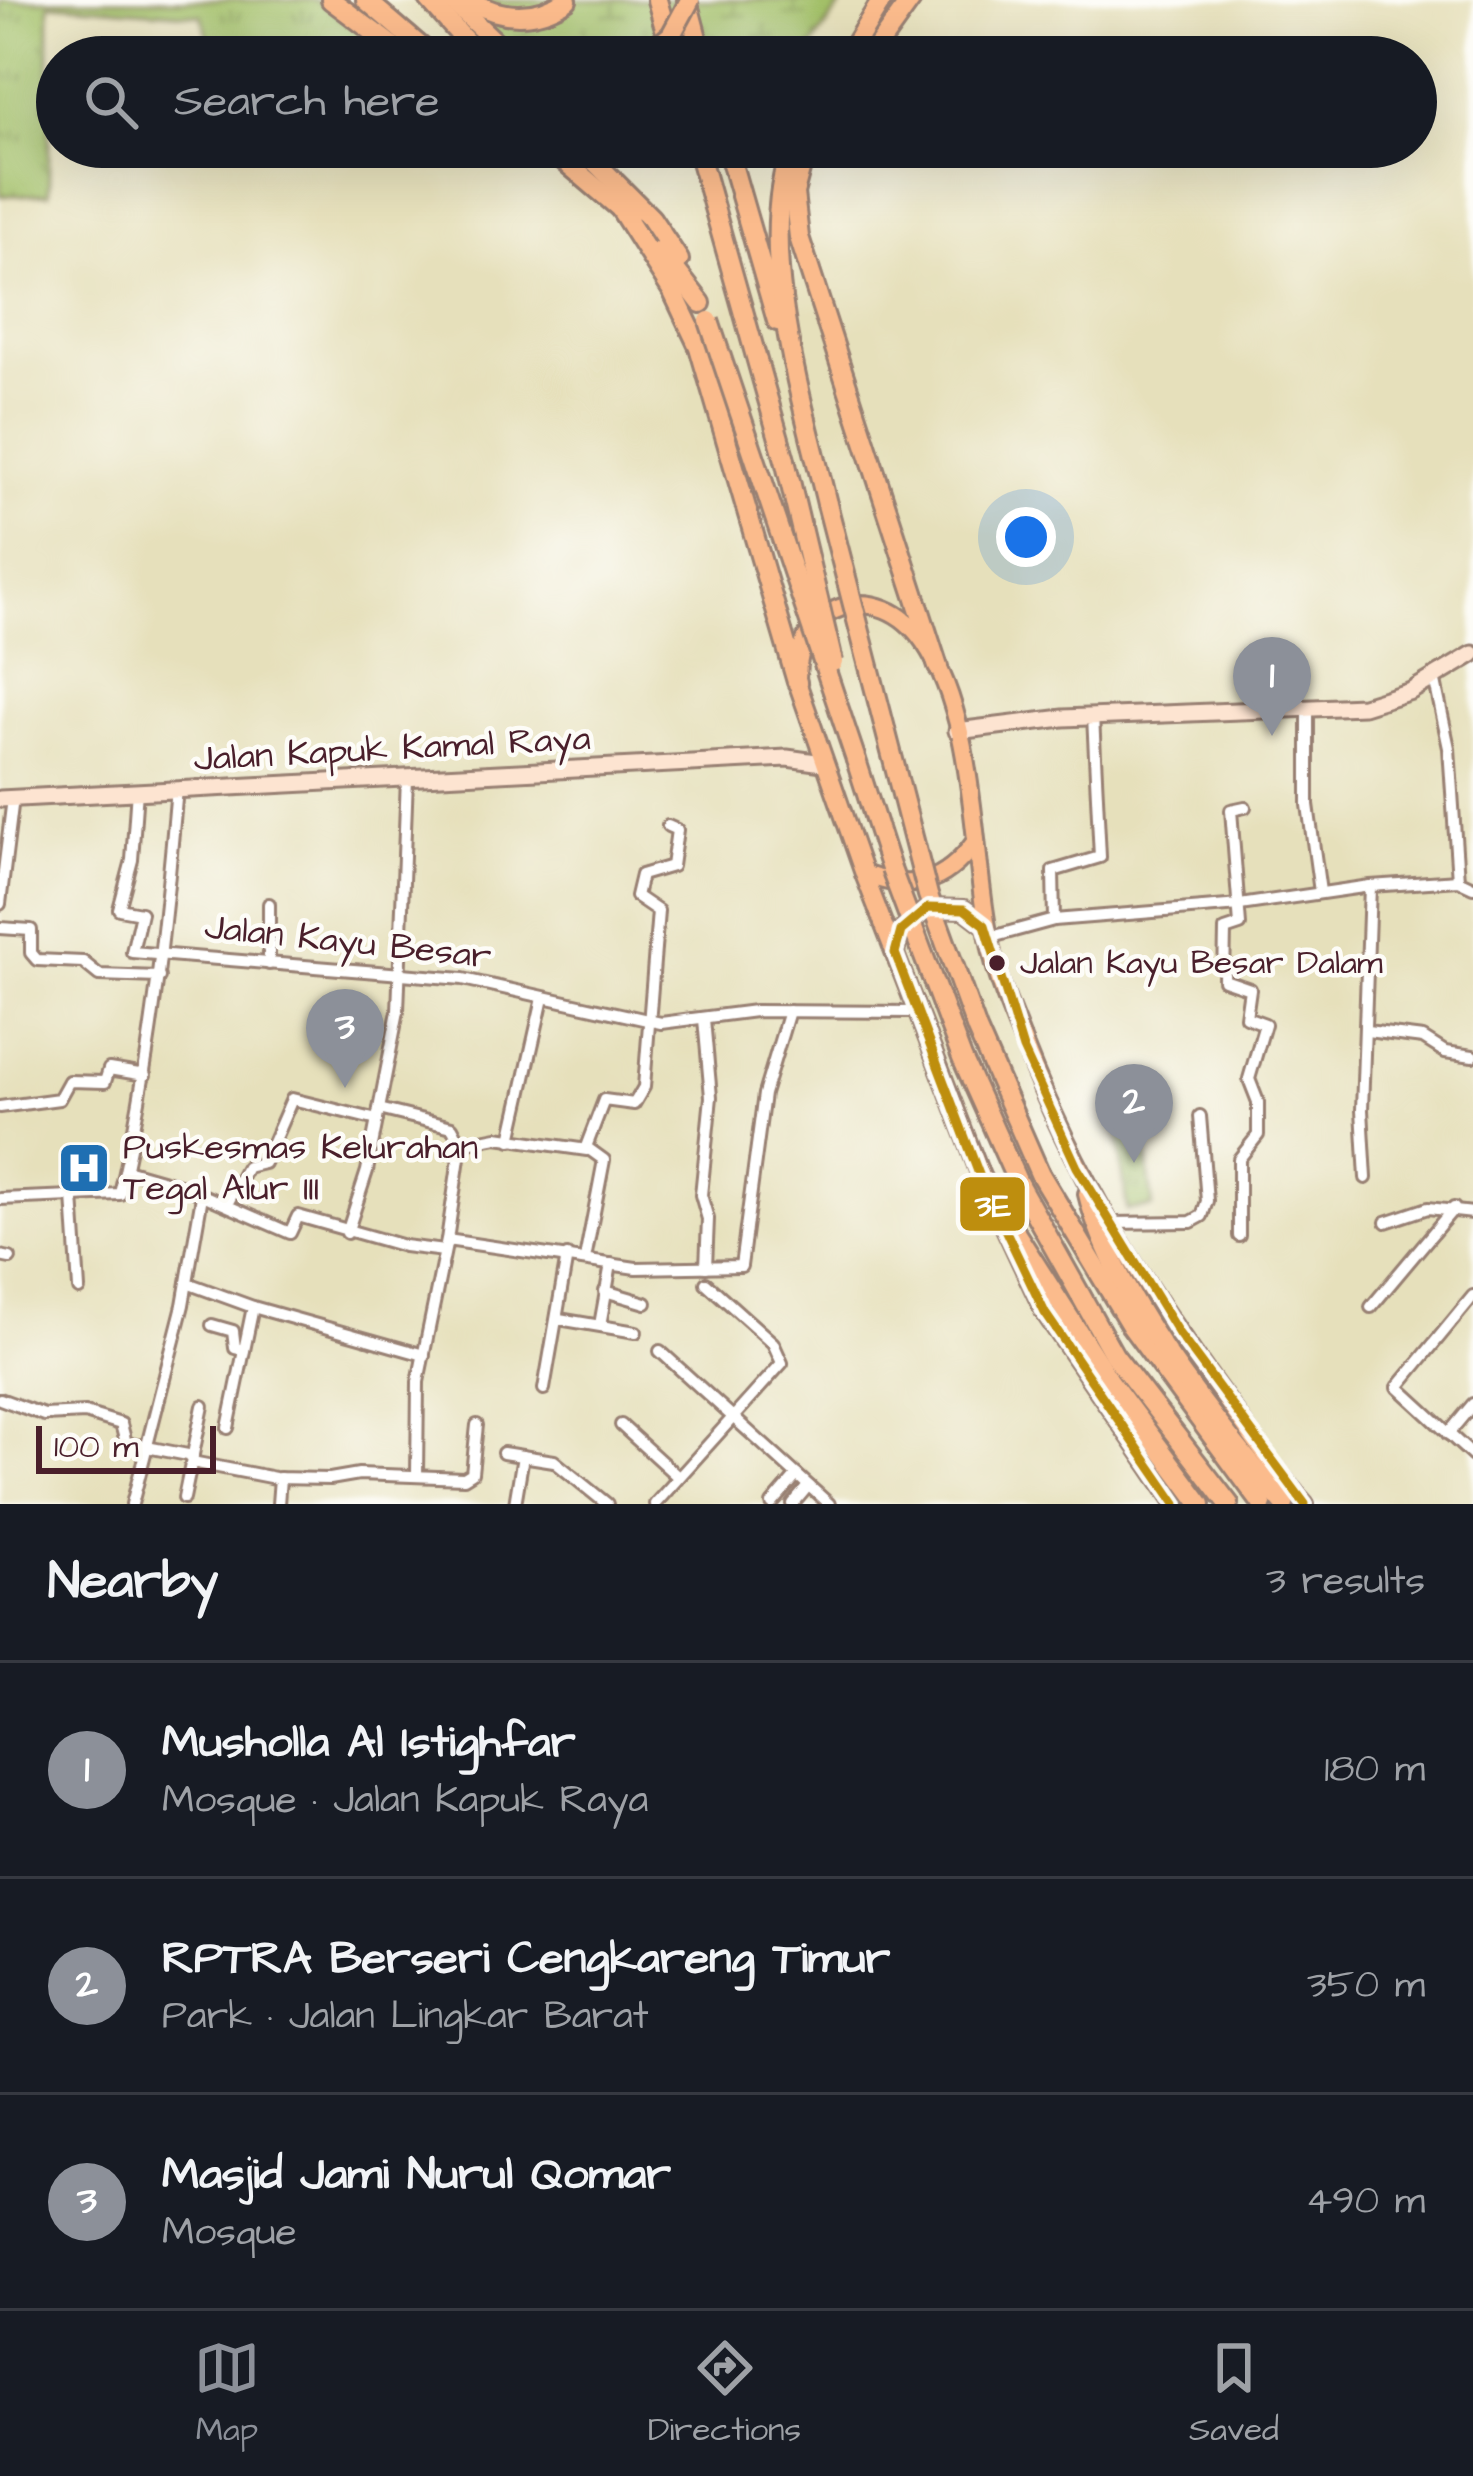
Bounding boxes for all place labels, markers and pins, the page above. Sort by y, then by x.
pin: 1 [1233,637,1311,736]
place label: Jalan Kayu Besar Dalam [1020,940,1383,987]
marker: Jalan Kayu Besar Dalam [986,952,1008,974]
pin: 3 [306,989,384,1088]
pin: 2 [1095,1064,1173,1163]
place label: Puskesmas Kelurahan Tegal Alur III [123,1122,478,1215]
hospital icon: Puskesmas Kelurahan Tegal Alur III [56,1140,112,1196]

